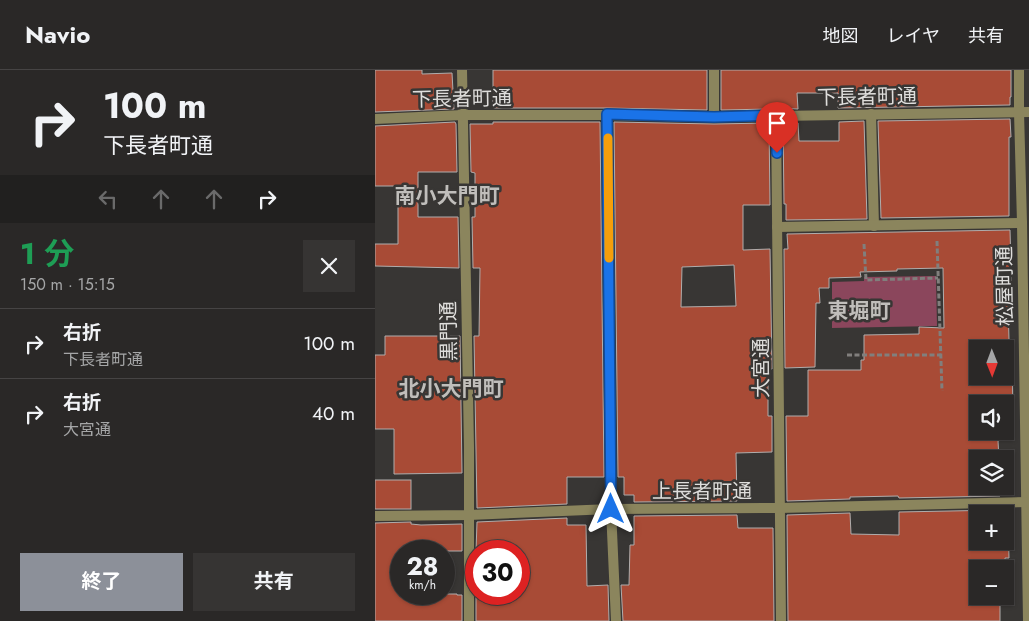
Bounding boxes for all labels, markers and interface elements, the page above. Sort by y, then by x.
text: Navio [25,17,90,52]
text: 地図 [823,23,859,49]
text: レイヤ [887,23,940,49]
text: 共有 [968,23,1004,49]
text: 100 m [103,81,206,131]
street label: 下長者町通 [817,82,917,112]
street label: 下長者町通 [412,84,512,114]
icon: right [20,90,85,155]
pin [756,102,798,153]
icon: arrive [763,109,791,137]
text: 下長者町通 [103,129,213,161]
district label: 南小大門町 [395,181,500,211]
icon: left [94,185,122,213]
icon: ahead [147,185,175,213]
icon: ahead [200,185,228,213]
icon: right [253,185,281,213]
text: 1 分 [20,232,74,275]
button: close [303,240,355,292]
street label: 松屋町通 [990,246,1020,326]
text: 150 m · 15:15 [20,273,115,296]
district label: 東堀町 [828,296,891,326]
street label: 黒門通 [434,301,464,361]
text: 右折 [63,319,101,346]
icon: right [20,330,48,358]
text: 100 m [303,330,355,357]
street label: 大宮通 [747,338,776,398]
north arrow [969,340,1014,385]
map controls [969,340,1014,605]
text: 下長者町通 [63,348,143,371]
district label: 北小大門町 [399,374,504,404]
text: 右折 [63,389,101,416]
button: sound [969,395,1014,440]
icon: right [20,400,48,428]
text: 40 m [312,400,355,427]
text: 大宮通 [63,418,111,441]
button: layers [969,450,1014,495]
street label: 上長者町通 [652,477,752,506]
position arrow [584,482,636,534]
button: + [969,505,1014,550]
speed limit sign: 30 [465,540,530,605]
text: 28 [406,548,439,584]
button: 終了 [20,553,183,611]
button: 共有 [193,553,355,611]
button: − [969,560,1014,605]
text: km/h [409,576,436,594]

